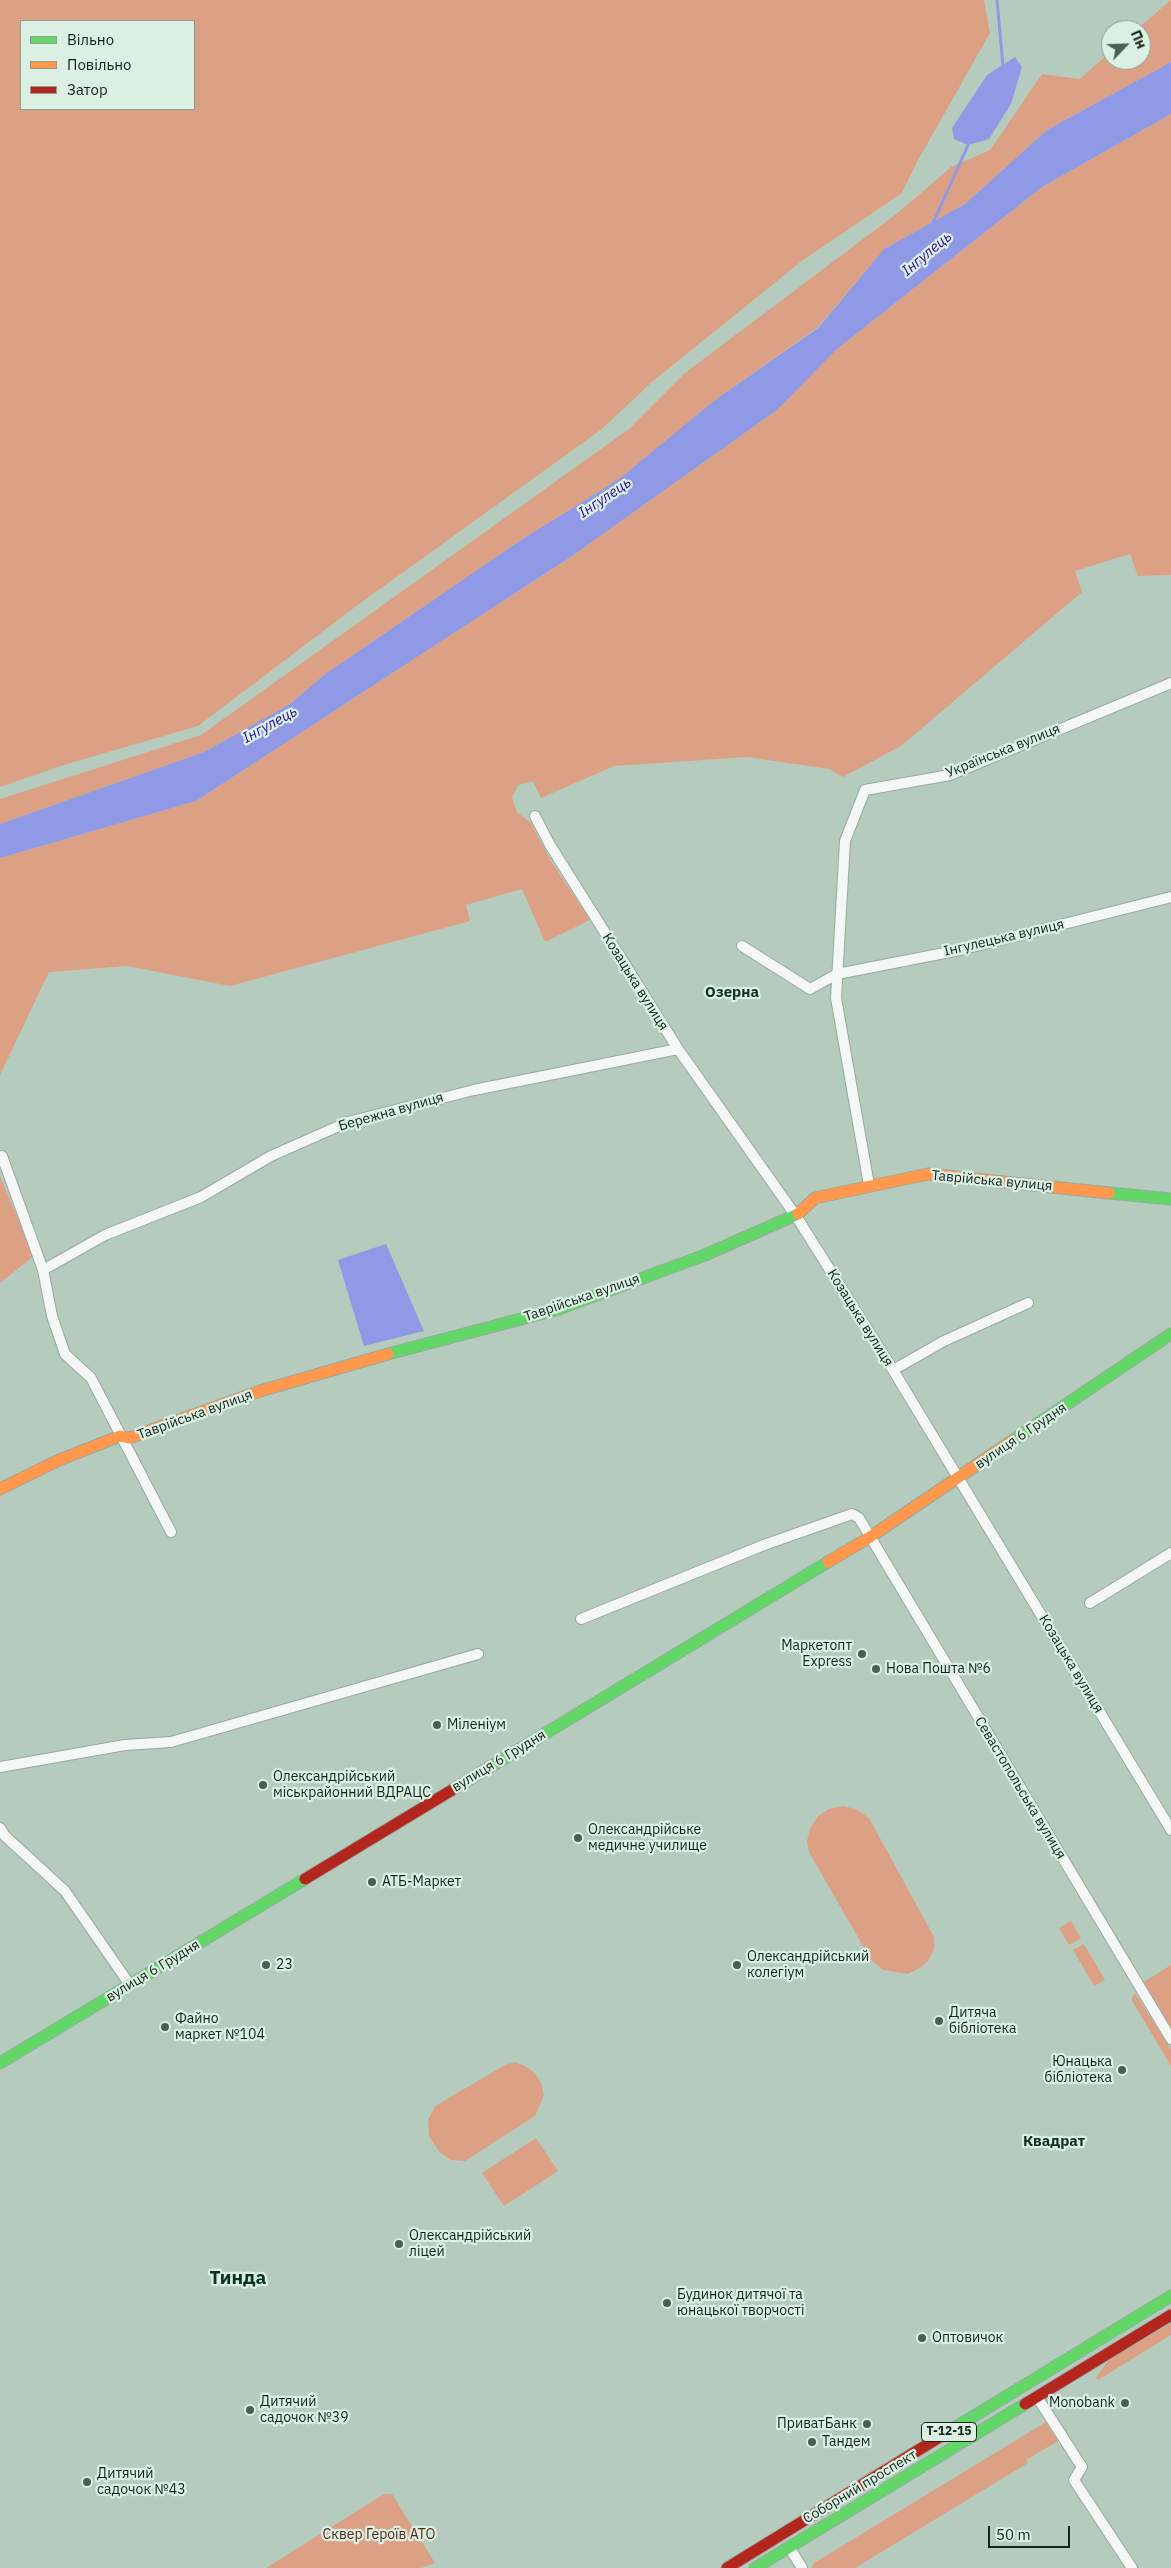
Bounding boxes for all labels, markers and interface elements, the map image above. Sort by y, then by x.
legend [20,20,195,110]
north arrow [1101,20,1151,70]
text: Пн [1127,27,1151,51]
text: Вільно [67,30,114,49]
text: Повільно [67,55,131,74]
text: Затор [67,80,108,99]
water label: Інгулець [898,228,956,280]
water label: Інгулець [575,474,635,522]
water label: Інгулець [240,703,300,747]
street label: Українська вулиця [943,720,1063,782]
street label: Інгулецька вулиця [942,916,1066,960]
street label: Козацька вулиця [598,930,672,1034]
district label: Озерна [705,984,759,1002]
street label: Бережна вулиця [337,1089,445,1135]
street label: Таврійська вулиця [931,1167,1053,1195]
street label: Козацька вулиця [823,1266,897,1370]
street label: Таврійська вулиця [522,1270,642,1326]
street label: Таврійська вулиця [135,1386,255,1444]
street label: вулиця 6 Грудня [972,1399,1070,1473]
street label: Козацька вулиця [1035,1612,1107,1716]
place label: Маркетопт Express [781,1638,852,1670]
marker: Маркетопт Express [856,1648,868,1660]
place label: Нова Пошта №6 [886,1661,991,1677]
marker: Нова Пошта №6 [870,1663,882,1675]
street label: Севастопольська вулиця [971,1714,1069,1862]
place label: Міленіум [447,1717,506,1733]
marker: Міленіум [431,1719,443,1731]
street label: вулиця 6 Грудня [449,1726,549,1796]
place label: Олександрійський міськрайонний ВДРАЦС [273,1769,431,1801]
marker: Олександрійський міськрайонний ВДРАЦС [257,1779,269,1791]
place label: Олександрійське медичне училище [588,1822,707,1854]
marker: Олександрійське медичне училище [572,1832,584,1844]
place label: АТБ-Маркет [382,1874,461,1890]
marker: АТБ-Маркет [366,1876,378,1888]
street label: вулиця 6 Грудня [103,1936,203,2006]
place label: Олександрійський колегіум [747,1949,869,1981]
place label: 23 [276,1957,293,1973]
marker: 23 [260,1959,272,1971]
marker: Олександрійський колегіум [731,1959,743,1971]
place label: Дитяча бібліотека [949,2005,1016,2038]
place label: Файно маркет №104 [175,2011,265,2044]
marker: Дитяча бібліотека [933,2015,945,2027]
marker: Файно маркет №104 [159,2021,171,2033]
place label: Юнацька бібліотека [1045,2054,1112,2086]
marker: Юнацька бібліотека [1116,2064,1128,2076]
district label: Квадрат [1023,2133,1085,2151]
place label: Олександрійський ліцей [409,2228,531,2260]
marker: Олександрійський ліцей [393,2238,405,2250]
district label: Тинда [210,2268,266,2290]
place label: Будинок дитячої та юнацької творчості [677,2287,804,2320]
marker: Будинок дитячої та юнацької творчості [661,2297,673,2309]
place label: Оптовичок [932,2330,1003,2346]
marker: Оптовичок [916,2332,928,2344]
place label: Дитячий садочок №39 [260,2394,349,2426]
place label: Monobank [1049,2395,1115,2411]
marker: Monobank [1119,2397,1131,2409]
marker: Дитячий садочок №39 [244,2404,256,2416]
place label: ПриватБанк [777,2416,857,2432]
marker: ПриватБанк [861,2418,873,2430]
road number: Т-12-15 [922,2422,976,2442]
place label: Тандем [822,2434,871,2450]
marker: Тандем [806,2436,818,2448]
street label: Соборний проспект [800,2446,920,2528]
place label: Дитячий садочок №43 [97,2466,186,2498]
marker: Дитячий садочок №43 [81,2476,93,2488]
scale bar [991,2516,1074,2548]
text: 50 m [996,2525,1031,2544]
park label: Сквер Героїв АТО [323,2527,435,2543]

